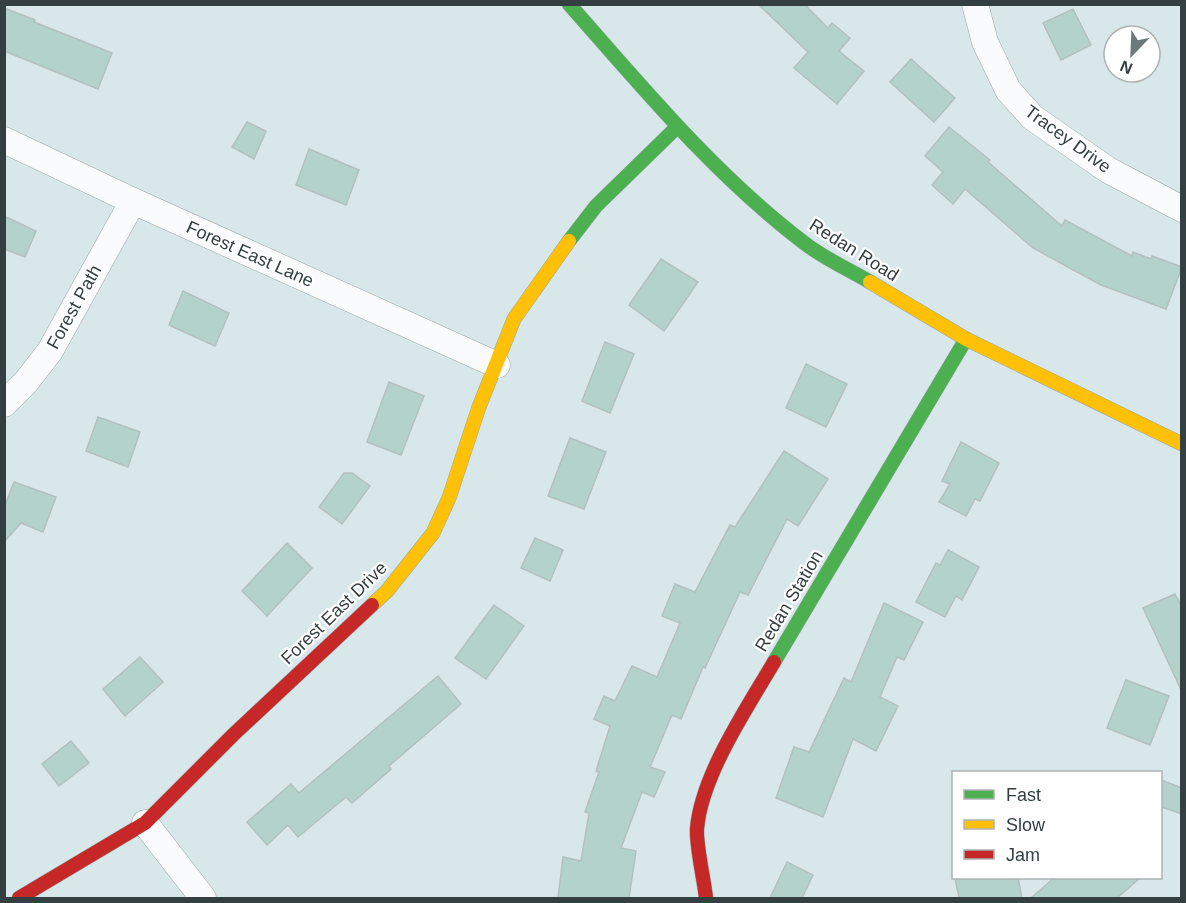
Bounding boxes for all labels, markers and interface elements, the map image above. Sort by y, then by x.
north arrow [1102,24,1162,84]
text: N [1118,57,1135,77]
street label: Tracey Drive [1021,101,1115,177]
street label: Redan Road [806,215,902,285]
street label: Forest East Lane [183,217,317,291]
street label: Forest Path [43,261,105,353]
street label: Redan Station [751,547,827,655]
street label: Forest East Drive [277,558,391,668]
legend [952,771,1162,879]
text: Fast [1006,785,1041,805]
text: Slow [1006,815,1046,835]
text: Jam [1006,845,1040,865]

